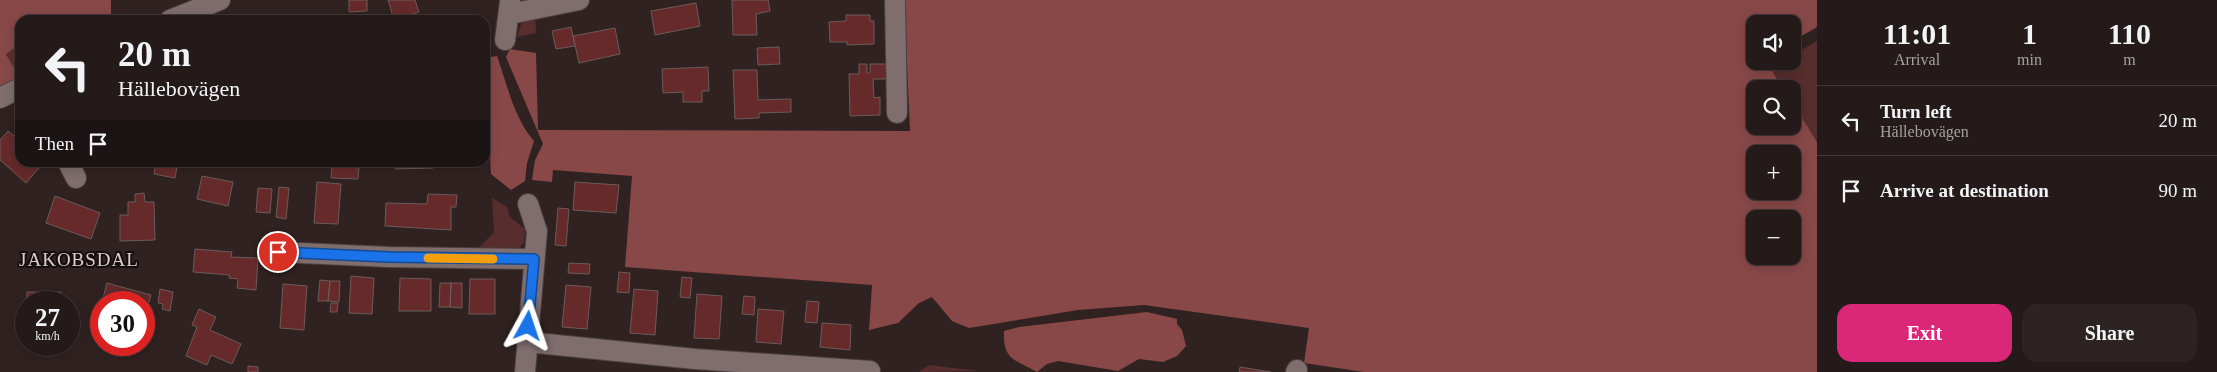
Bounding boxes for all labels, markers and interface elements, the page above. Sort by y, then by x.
map controls [1746,15,1801,265]
button: sound [1746,15,1801,70]
text: 11:01 [1883,17,1951,50]
text: 1 [2022,17,2037,50]
text: 110 [2108,17,2151,50]
icon: left [35,35,100,100]
text: 20 m [118,35,191,74]
text: Arrival [1894,51,1940,68]
text: min [2017,51,2042,68]
text: m [2123,51,2136,68]
text: Hällebovägen [118,76,240,101]
button: search [1746,80,1801,135]
text: Turn left [1880,101,1952,122]
icon: left [1837,107,1865,135]
text: 20 m [2158,110,2197,131]
text: Hällebovägen [1880,123,1969,140]
icon: arrive [84,130,112,158]
text: Then [35,133,74,154]
button: + [1746,145,1801,200]
icon: arrive [1837,177,1865,205]
text: Arrive at destination [1880,180,2049,201]
text: 90 m [2158,180,2197,201]
button: − [1746,210,1801,265]
pin [257,231,299,273]
icon: arrive [264,238,292,266]
district label: JAKOBSDAL [19,249,139,270]
speed limit sign: 30 [90,291,155,356]
position arrow [501,299,553,351]
text: 27 [35,304,60,331]
button: Exit [1837,304,2012,362]
button: Share [2022,304,2197,362]
text: km/h [35,329,60,343]

